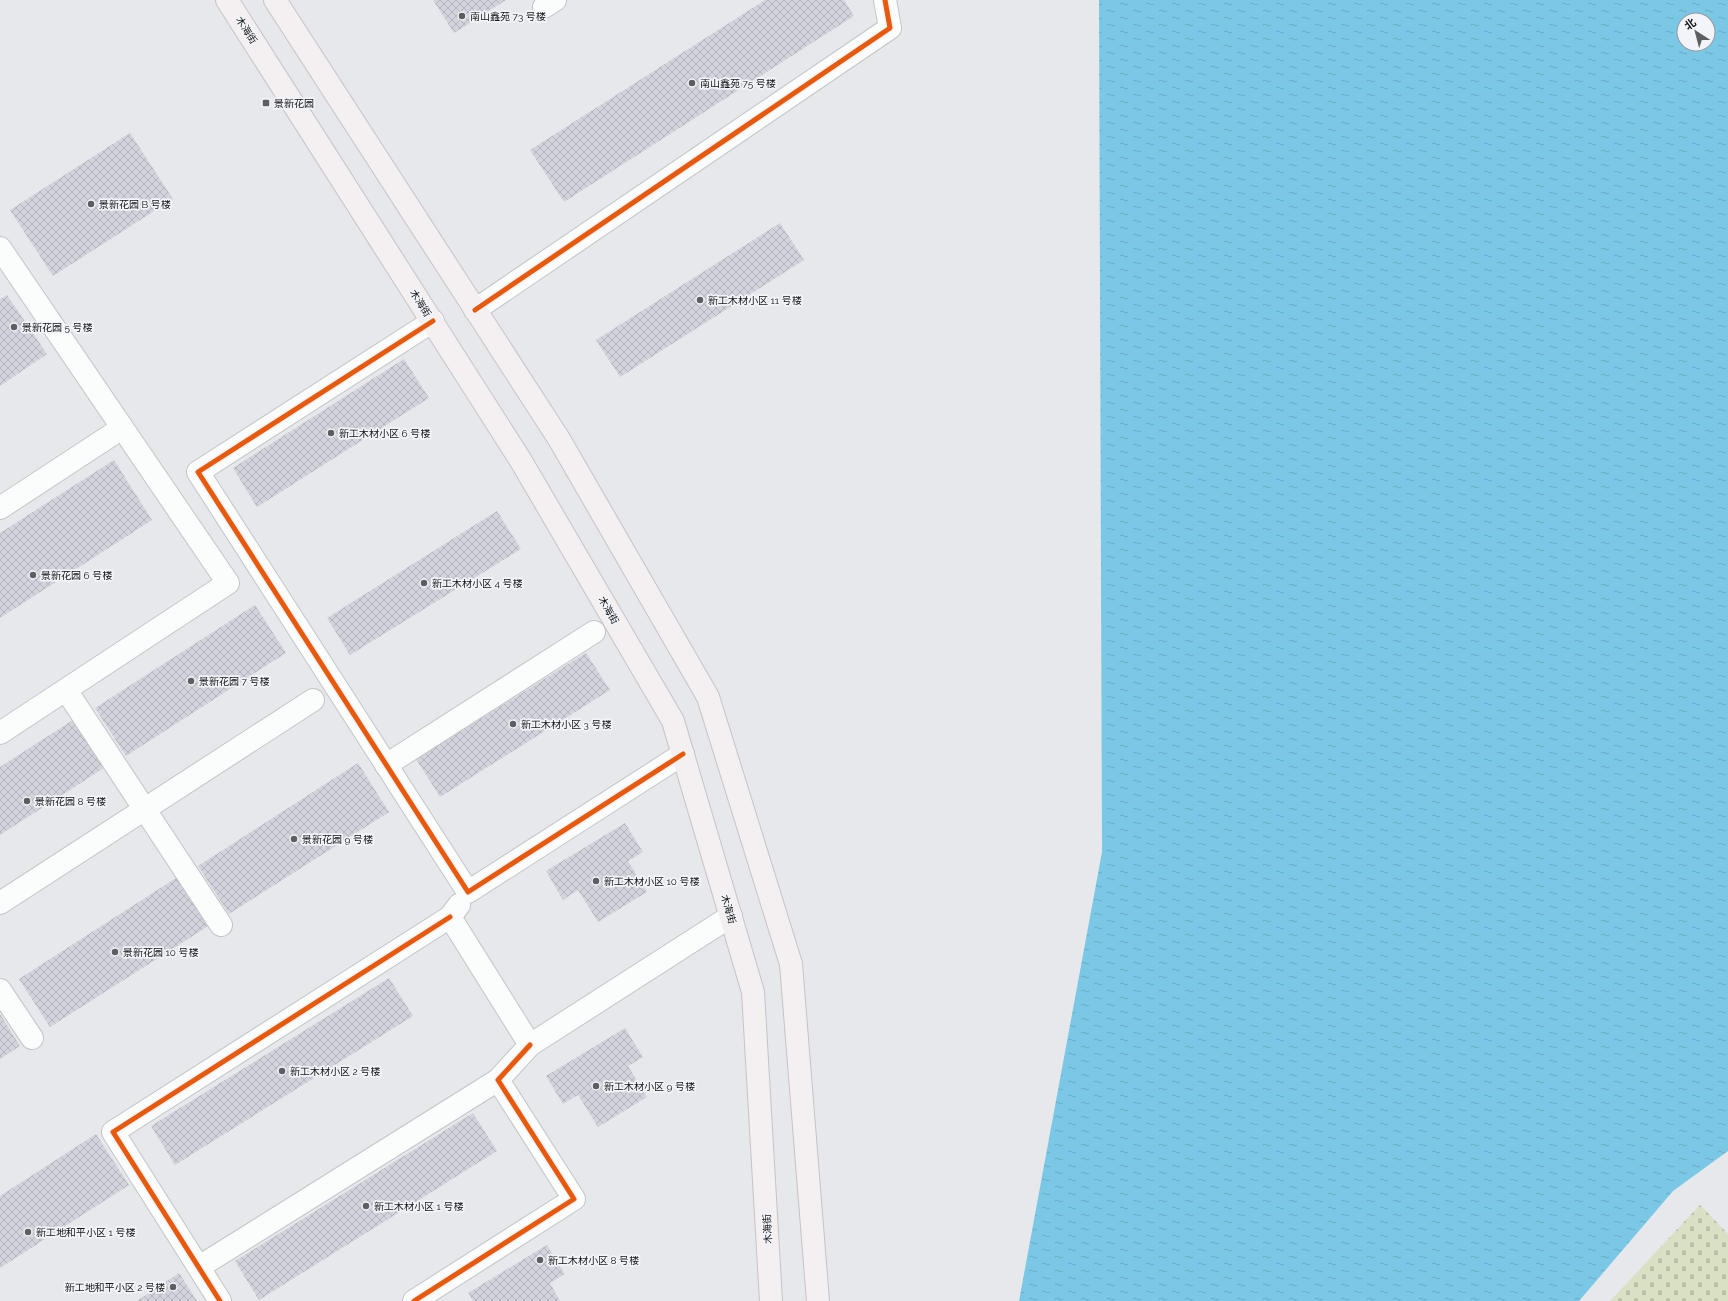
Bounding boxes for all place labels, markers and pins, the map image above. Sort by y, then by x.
marker: 南山鑫苑 73 号楼 [457,11,467,21]
place label: 南山鑫苑 73 号楼 [470,11,546,22]
marker: 南山鑫苑 75 号楼 [687,78,697,88]
place label: 南山鑫苑 75 号楼 [700,78,776,89]
marker: 景新花园 [261,98,271,108]
place label: 景新花园 [274,98,314,109]
marker: 景新花园 B 号楼 [86,199,96,209]
place label: 景新花园 B 号楼 [99,199,171,210]
marker: 新工木材小区 11 号楼 [695,295,705,305]
place label: 新工木材小区 11 号楼 [708,295,802,306]
marker: 景新花园 5 号楼 [9,322,19,332]
place label: 景新花园 5 号楼 [22,322,93,333]
marker: 新工木材小区 6 号楼 [326,428,336,438]
place label: 新工木材小区 6 号楼 [339,428,430,439]
marker: 景新花园 6 号楼 [28,570,38,580]
place label: 景新花园 6 号楼 [41,570,112,581]
marker: 新工木材小区 4 号楼 [419,578,429,588]
place label: 新工木材小区 4 号楼 [432,578,523,589]
marker: 景新花园 7 号楼 [186,676,196,686]
place label: 景新花园 7 号楼 [199,676,269,687]
marker: 新工木材小区 3 号楼 [508,719,518,729]
place label: 新工木材小区 3 号楼 [521,719,611,730]
marker: 景新花园 8 号楼 [22,796,32,806]
place label: 景新花园 8 号楼 [35,796,106,807]
marker: 景新花园 9 号楼 [289,834,299,844]
place label: 景新花园 9 号楼 [302,834,373,845]
marker: 新工木材小区 10 号楼 [591,876,601,886]
place label: 新工木材小区 10 号楼 [604,876,700,887]
marker: 景新花园 10 号楼 [110,947,120,957]
place label: 景新花园 10 号楼 [123,947,199,958]
marker: 新工木材小区 2 号楼 [277,1066,287,1076]
place label: 新工木材小区 2 号楼 [290,1066,380,1077]
marker: 新工木材小区 9 号楼 [591,1081,601,1091]
place label: 新工木材小区 9 号楼 [604,1081,695,1092]
marker: 新工木材小区 1 号楼 [361,1201,371,1211]
place label: 新工木材小区 1 号楼 [374,1201,463,1212]
marker: 新工地和平小区 1 号楼 [23,1227,33,1237]
place label: 新工地和平小区 1 号楼 [36,1227,135,1238]
marker: 新工木材小区 8 号楼 [535,1255,545,1265]
place label: 新工木材小区 8 号楼 [548,1255,639,1266]
place label: 新工地和平小区 2 号楼 [65,1282,165,1293]
marker: 新工地和平小区 2 号楼 [168,1282,178,1292]

